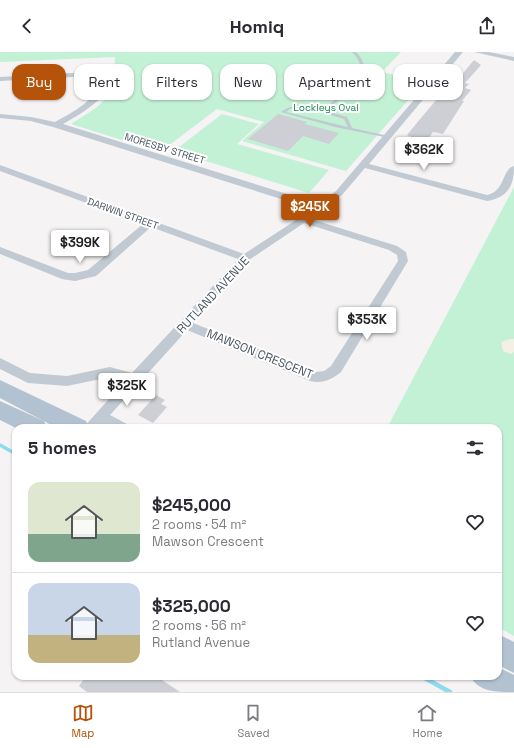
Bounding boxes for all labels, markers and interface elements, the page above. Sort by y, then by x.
icon: back [16,15,38,37]
text: Homiq [230,15,284,38]
icon: share [476,15,498,37]
chip: Buy [12,64,66,100]
chip: Rent [74,64,134,100]
chip: Filters [142,64,212,100]
chip: New [220,64,276,100]
chip: Apartment [284,64,385,100]
chip: House [393,64,463,100]
park label: Lockleys Oval [293,101,359,114]
street label: MORESBY STREET [123,130,207,167]
pin: $362K [396,137,452,171]
text: $362K [404,141,444,158]
pin: $245K [282,194,338,228]
street label: DARWIN STREET [86,195,160,232]
text: $245K [290,198,330,215]
pin: $399K [52,230,108,264]
text: $399K [60,234,100,251]
street label: RUTLAND AVENUE [173,253,253,337]
pin: $353K [339,307,395,341]
text: $353K [347,311,387,328]
street label: MAWSON CRESCENT [204,325,316,383]
pin: $325K [99,373,155,407]
text: $325K [107,377,147,394]
text: 5 homes [28,437,97,459]
icon: filters [464,437,486,459]
text: $245,000 [152,494,231,516]
icon: home [60,498,108,546]
icon: heart [464,511,486,533]
text: 2 rooms · 54 m² [152,516,246,533]
text: Mawson Crescent [152,533,264,550]
text: $325,000 [152,595,231,617]
icon: home [60,599,108,647]
icon: heart [464,612,486,634]
text: 2 rooms · 56 m² [152,617,246,634]
text: Rutland Avenue [152,634,250,651]
tab: Map [71,702,94,740]
tab: Saved [237,702,269,740]
tab: Home [412,702,442,740]

